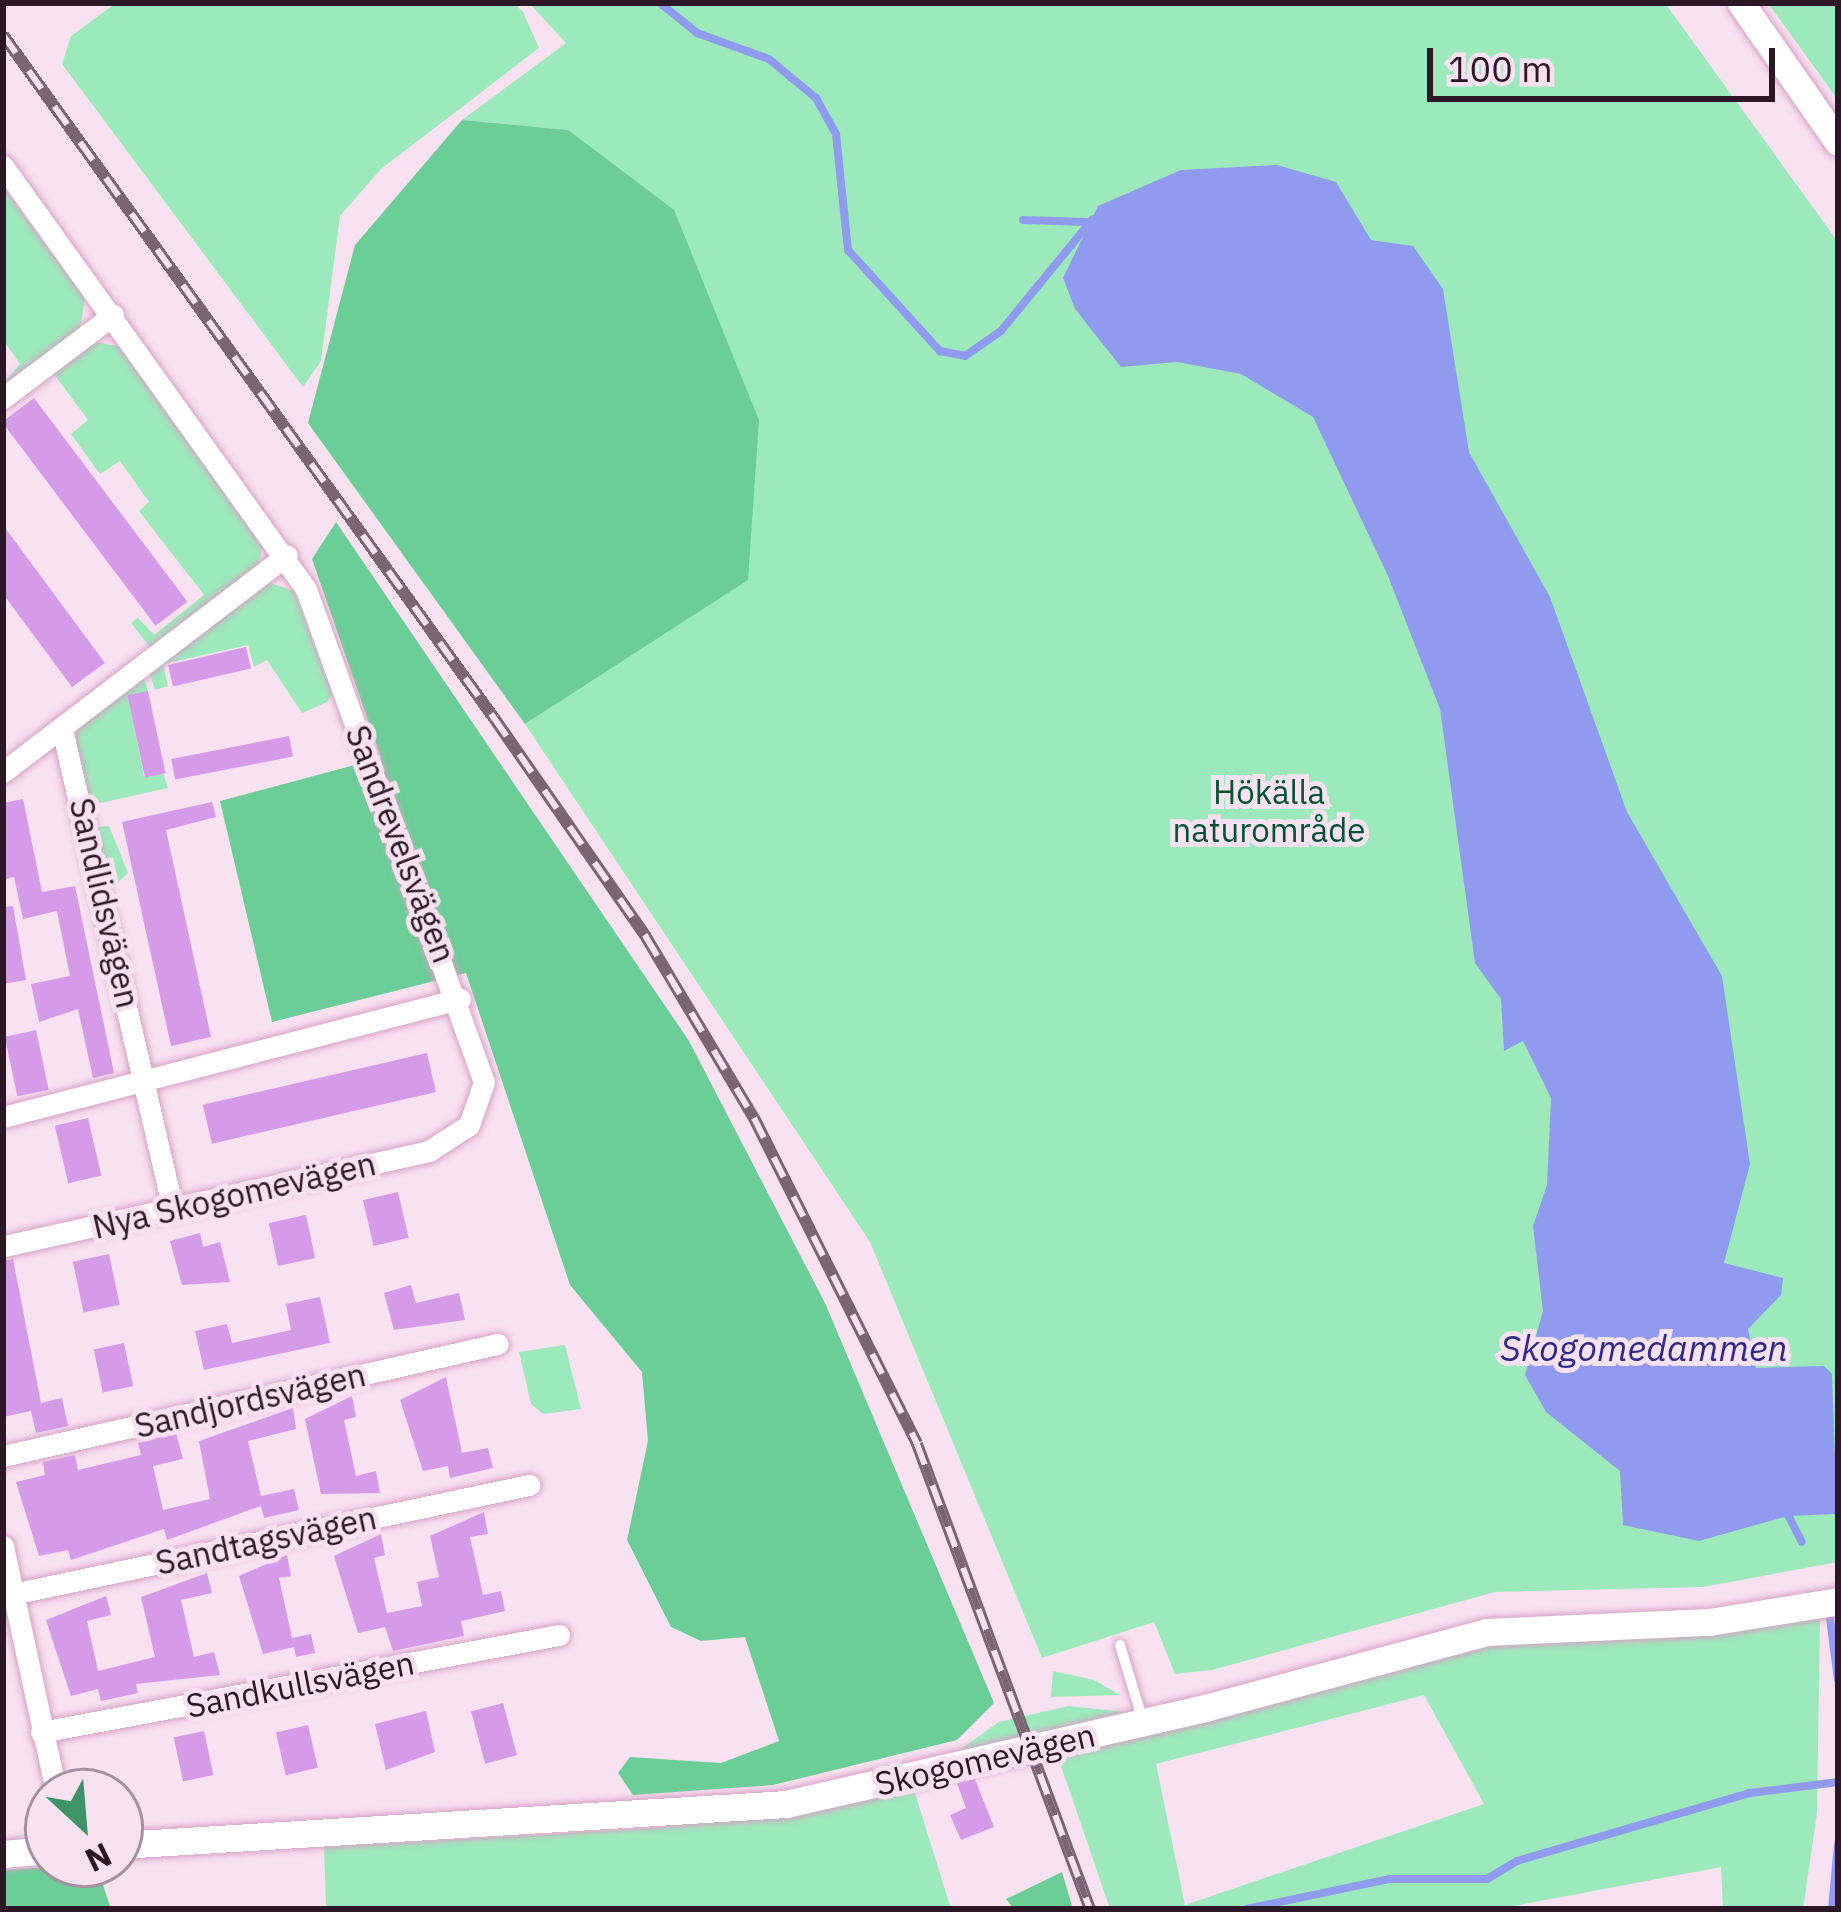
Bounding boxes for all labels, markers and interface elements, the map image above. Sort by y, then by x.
scale bar [1433,24,1781,98]
text: 100 m [1448,45,1553,92]
street label: Sandrevelsvägen [338,720,464,968]
park label: Hökälla naturområde [1173,772,1365,850]
street label: Sandlidsvägen [62,794,148,1012]
street label: Nya Skogomevägen [89,1143,379,1247]
water label: Skogomedammen [1500,1326,1788,1370]
street label: Sandjordsvägen [131,1354,369,1446]
street label: Sandtagsvägen [152,1497,380,1583]
street label: Sandkullsvägen [183,1642,417,1726]
street label: Skogomevägen [871,1714,1099,1804]
north arrow [24,1768,144,1888]
text: N [79,1834,119,1883]

